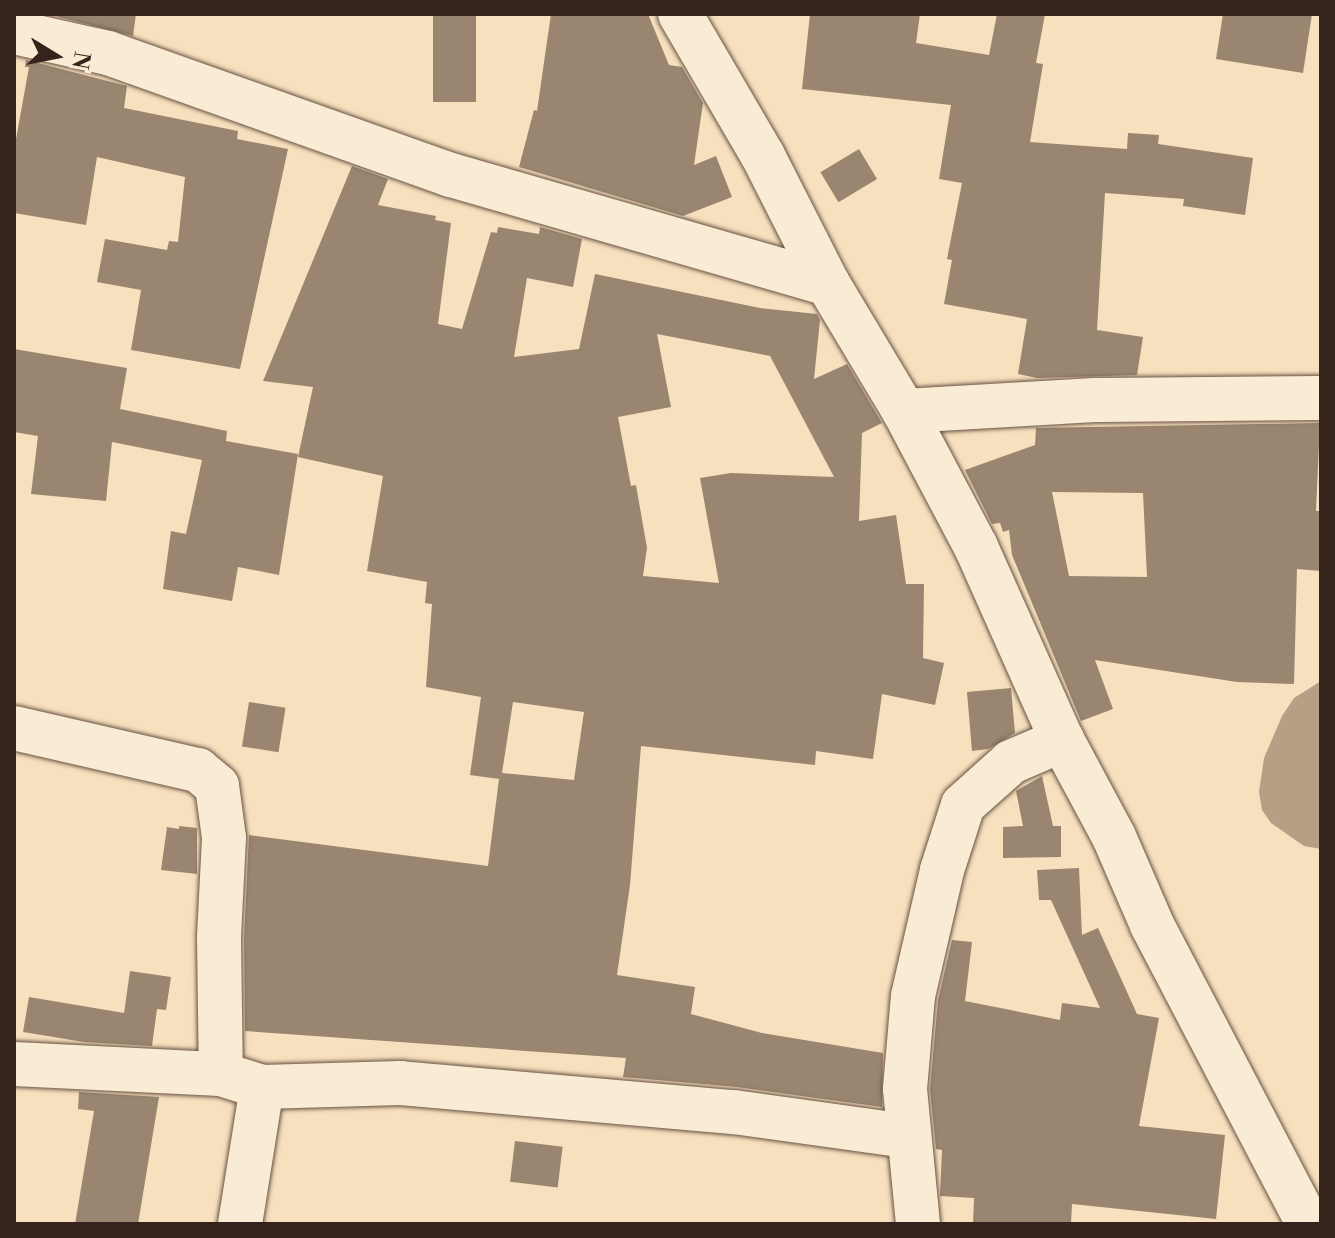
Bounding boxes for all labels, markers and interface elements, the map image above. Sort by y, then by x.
north arrow [16,16,96,96]
text: N [65,49,95,71]

